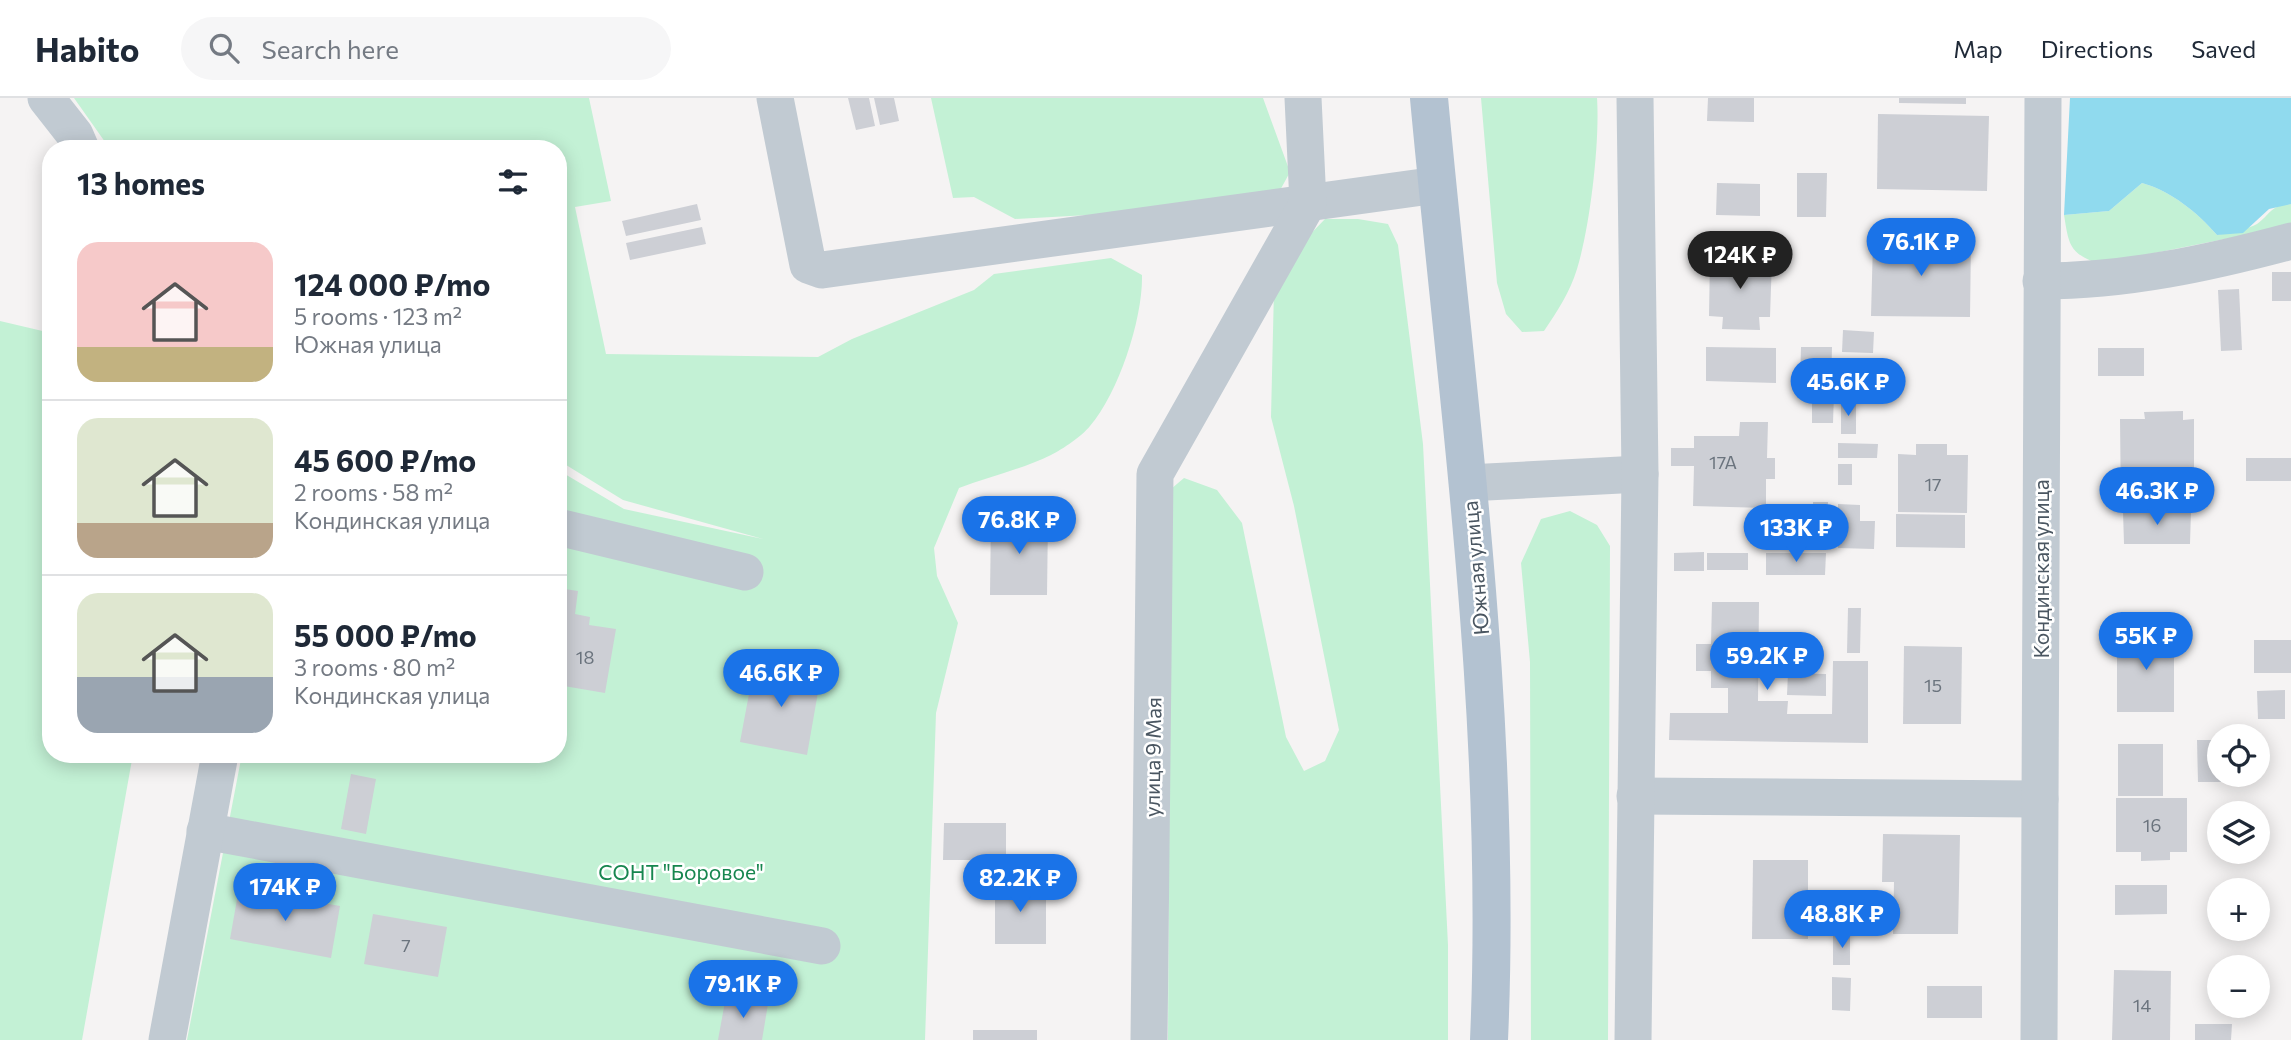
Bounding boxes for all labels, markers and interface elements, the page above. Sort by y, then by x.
search box [181,17,671,80]
text: Habito [35,28,139,69]
icon: search [205,29,243,67]
text: Search here [261,33,399,64]
text: Map [1953,34,2003,63]
text: Directions [2041,34,2153,63]
text: Saved [2191,34,2256,63]
icon: filters [494,163,532,201]
text: 13 homes [77,164,205,201]
pin: 76.1K ₽ [1856,218,1986,278]
text: 76.1K ₽ [1883,227,1959,255]
pin: 124K ₽ [1683,232,1797,291]
text: 124K ₽ [1704,240,1776,268]
text: 124 000 ₽/mo [294,265,490,302]
icon: home [133,270,217,354]
text: 5 rooms · 123 m² [294,302,462,330]
text: Южная улица [294,330,442,358]
pin: 45.6K ₽ [1783,358,1913,418]
text: 45.6K ₽ [1807,367,1889,395]
text: 45 600 ₽/mo [294,441,476,478]
icon: home [133,446,217,530]
house number: 17А [1709,451,1737,473]
pin: 46.3K ₽ [2092,468,2222,527]
house number: 17 [1924,473,1942,495]
text: 46.3K ₽ [2115,476,2199,504]
text: 2 rooms · 58 m² [294,478,453,506]
street label: Кондинская улица [2028,479,2053,659]
pin: 76.8K ₽ [954,496,1084,556]
street label: Южная улица [1457,500,1493,636]
pin: 133K ₽ [1739,504,1853,564]
text: 76.8K ₽ [978,505,1060,533]
text: Кондинская улица [294,506,490,534]
text: 133K ₽ [1760,513,1832,541]
pin: 55K ₽ [2097,612,2195,672]
text: 55 000 ₽/mo [294,616,477,653]
icon: home [133,621,217,705]
text: 55K ₽ [2115,621,2177,649]
pin: 59.2K ₽ [1702,632,1832,692]
text: 59.2K ₽ [1726,641,1808,669]
house number: 18 [576,646,594,668]
pin: 46.6K ₽ [716,650,846,709]
text: 3 rooms · 80 m² [294,653,455,681]
text: 46.6K ₽ [739,658,823,686]
house number: 15 [1924,674,1942,696]
text: Кондинская улица [294,681,490,709]
street label: улица 9 Мая [1138,697,1166,817]
map controls [2207,724,2270,1018]
button: locate [2207,724,2270,787]
button: layers [2207,801,2270,864]
house number: 16 [2143,814,2161,836]
pin: 82.2K ₽ [955,854,1085,914]
park label: СОНТ "Боровое" [598,859,764,884]
text: 82.2K ₽ [979,863,1061,891]
pin: 174K ₽ [228,864,342,923]
text: 174K ₽ [249,872,321,900]
button: + [2207,878,2270,941]
pin: 48.8K ₽ [1777,890,1907,950]
text: 48.8K ₽ [1800,899,1884,927]
house number: 7 [401,934,411,956]
button: − [2207,955,2270,1018]
pin: 79.1K ₽ [678,960,808,1020]
text: 79.1K ₽ [705,969,781,997]
house number: 14 [2133,994,2151,1016]

